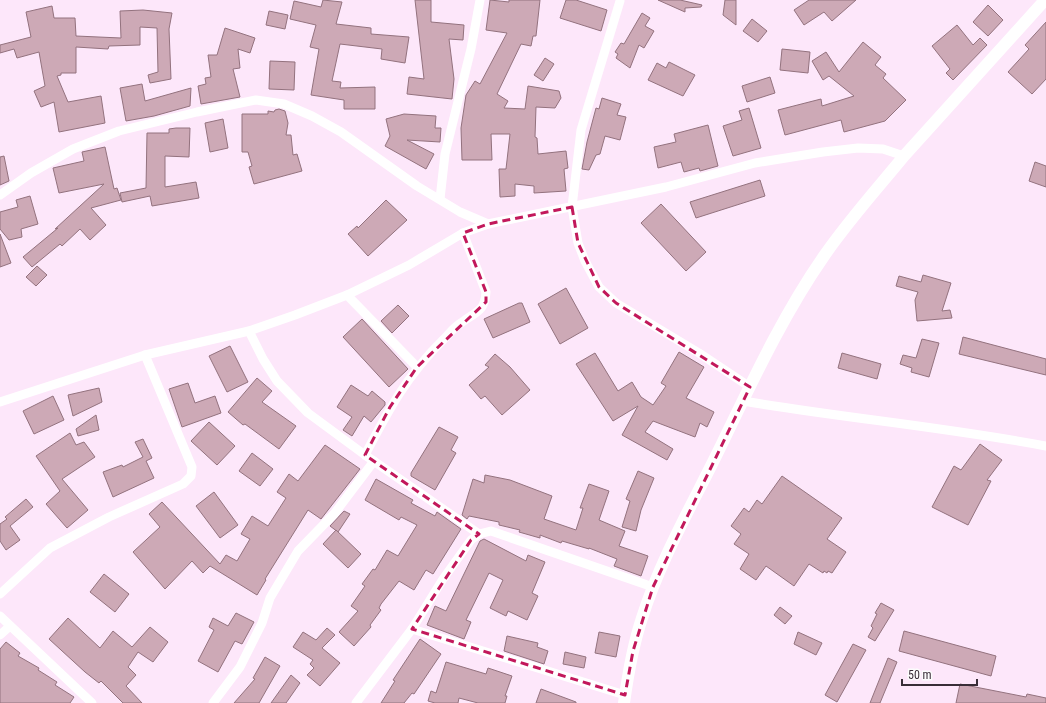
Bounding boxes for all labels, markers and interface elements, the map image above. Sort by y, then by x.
scale bar [902,661,977,687]
text: 50 m [908,668,932,682]

